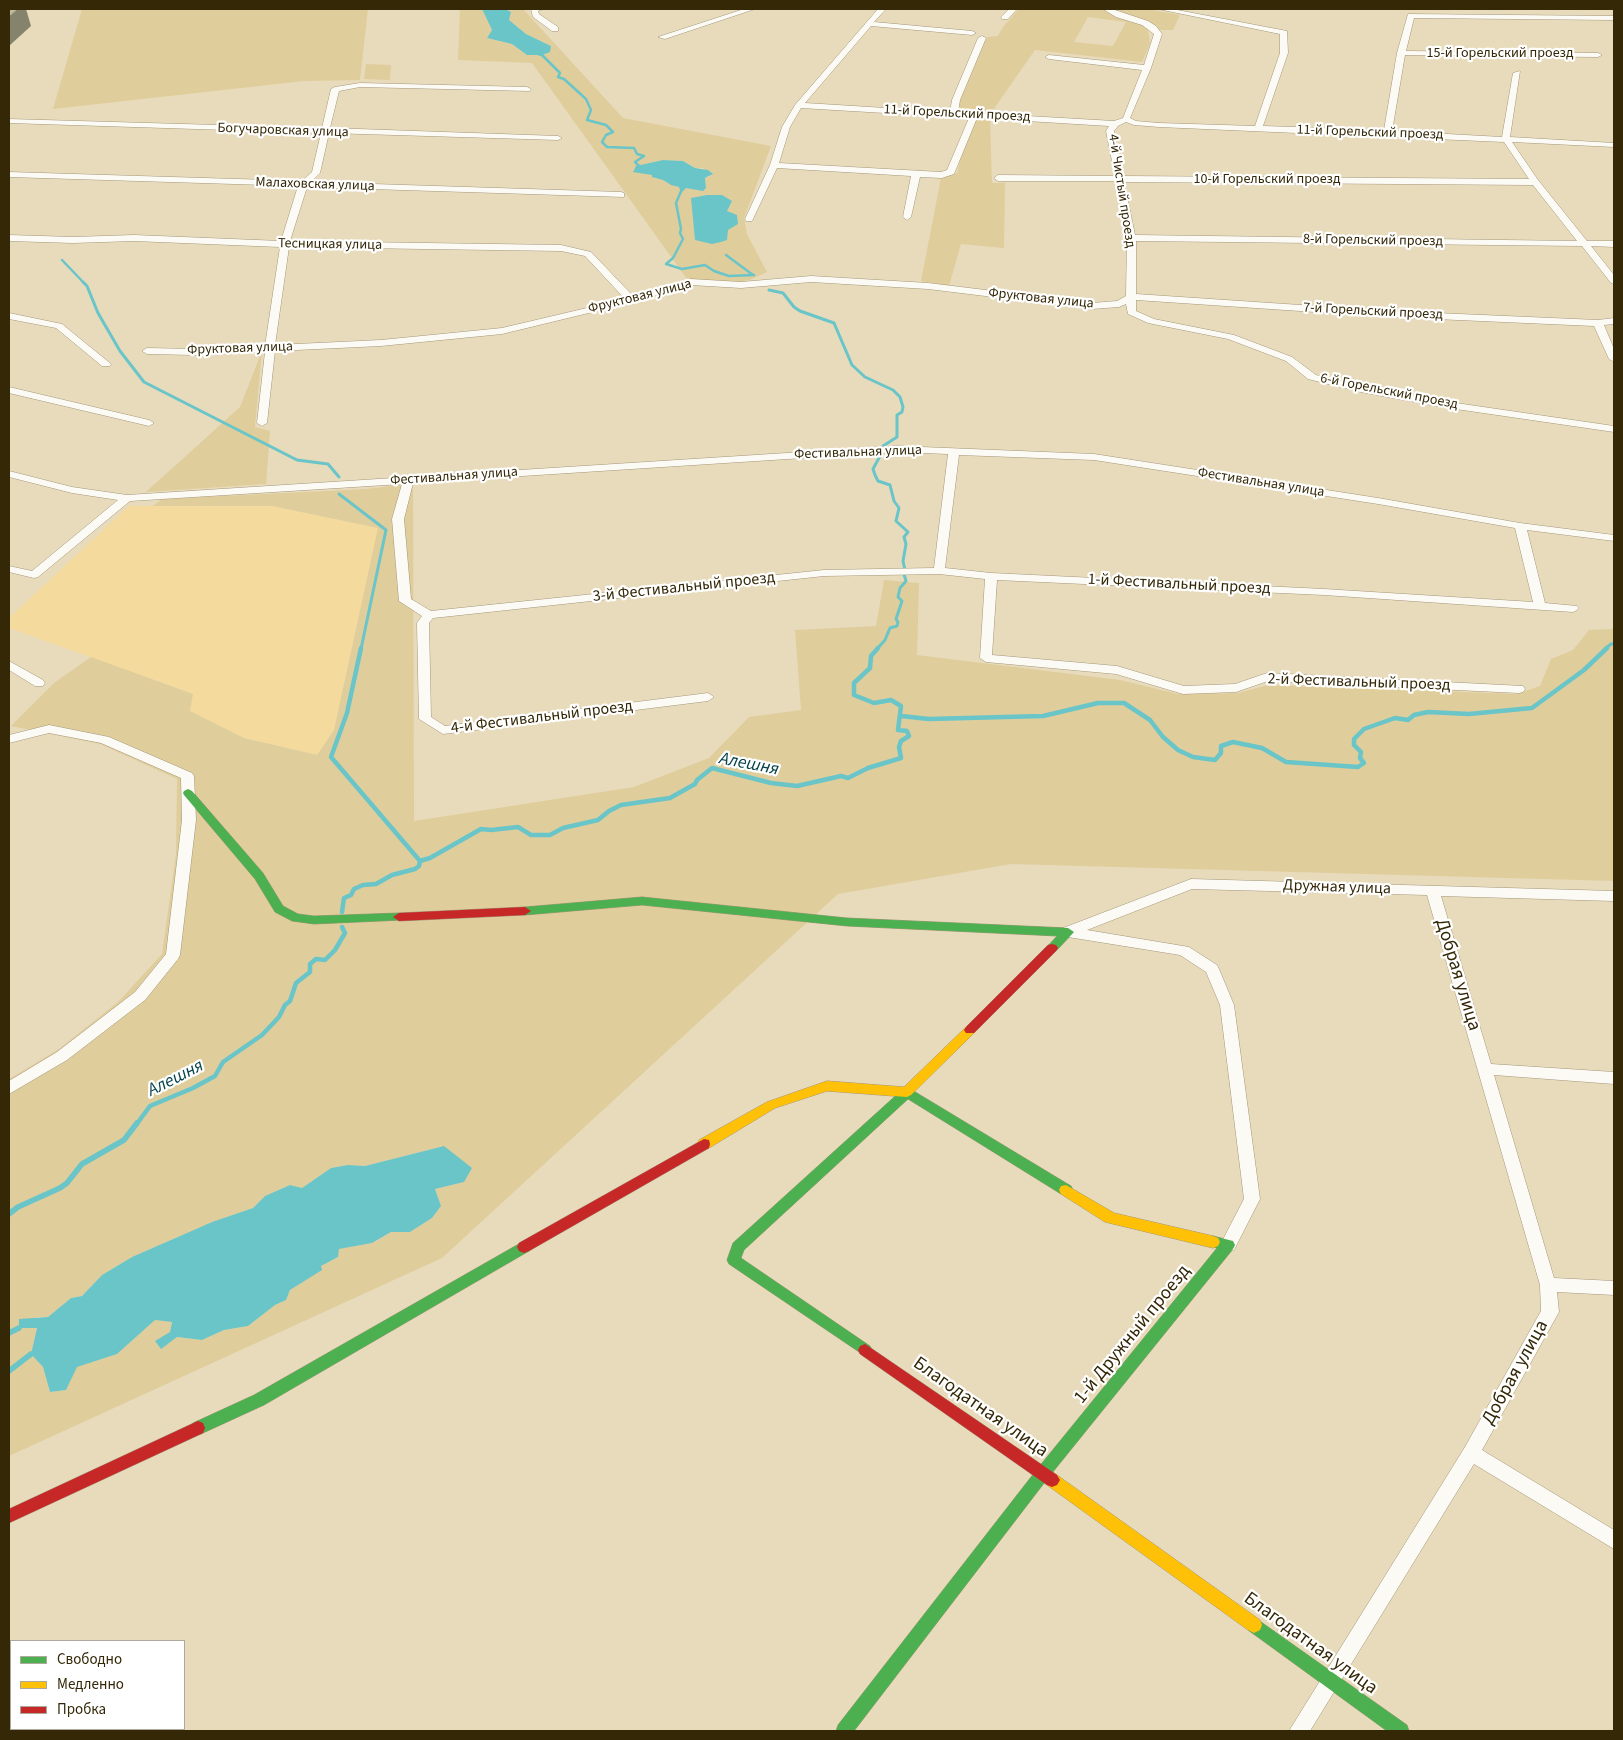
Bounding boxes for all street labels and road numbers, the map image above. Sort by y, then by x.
street label: 15-й Горельский проезд [1427,46,1573,62]
street label: 11-й Горельский проезд [883,102,1031,126]
street label: Богучаровская улица [217,120,349,142]
street label: 11-й Горельский проезд [1296,122,1444,144]
street label: 4-й Чистый проезд [1104,133,1138,249]
street label: 10-й Горельский проезд [1194,172,1340,188]
street label: Малаховская улица [255,175,375,195]
street label: 8-й Горельский проезд [1303,231,1443,251]
street label: Тесницкая улица [278,236,382,254]
street label: Фруктовая улица [587,276,693,318]
street label: Фруктовая улица [987,285,1095,313]
street label: 7-й Горельский проезд [1303,300,1443,324]
street label: Фруктовая улица [187,339,293,359]
street label: 6-й Горельский проезд [1319,370,1459,414]
street label: Фестивальная улица [794,442,922,464]
street label: Фестивальная улица [390,464,518,490]
street label: Фестивальная улица [1197,465,1325,501]
street label: 3-й Фестивальный проезд [592,569,776,607]
street label: 1-й Фестивальный проезд [1087,571,1271,599]
street label: 2-й Фестивальный проезд [1267,670,1451,696]
street label: 4-й Фестивальный проезд [450,697,634,739]
street label: Дружная улица [1283,877,1391,899]
street label: Добрая улица [1429,916,1485,1034]
street label: 1-й Дружный проезд [1070,1261,1196,1409]
street label: Добрая улица [1478,1317,1554,1429]
street label: Благодатная улица [908,1353,1052,1463]
street label: Благодатная улица [1239,1588,1381,1700]

